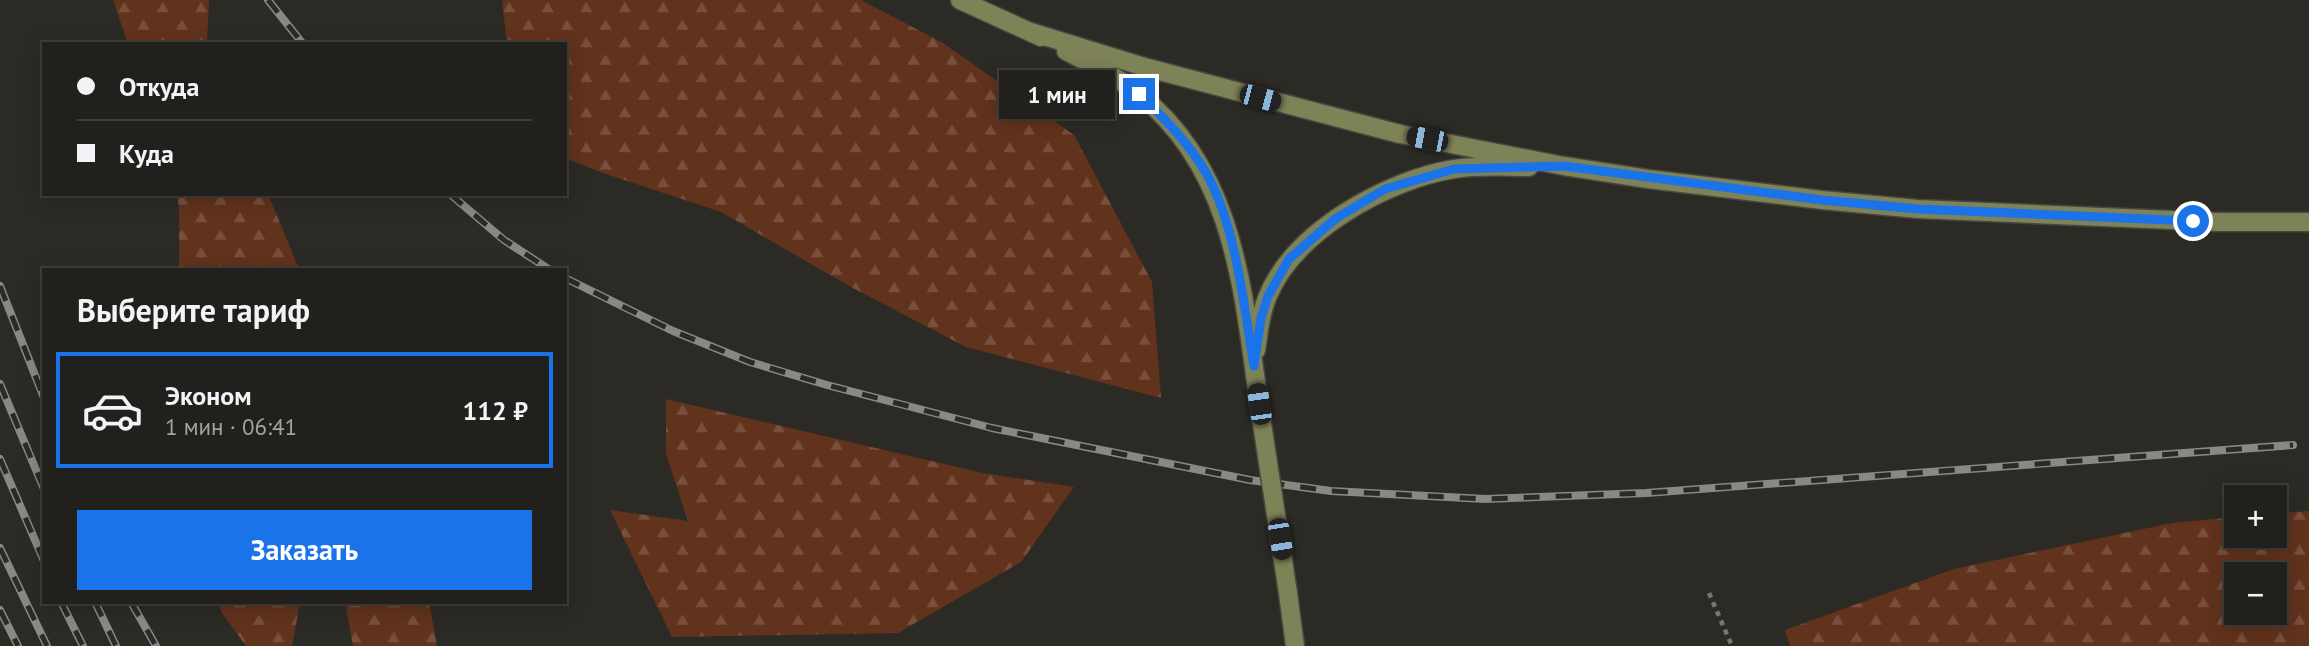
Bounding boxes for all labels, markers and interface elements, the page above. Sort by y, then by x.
text: Откуда [119,70,199,103]
callout: 1 мин [999,70,1114,119]
route end [1123,78,1155,110]
text: 1 мин [1027,80,1087,109]
car [1237,82,1284,114]
car [1405,125,1450,153]
text: Куда [119,137,174,170]
route start [2177,205,2209,237]
text: Выберите тариф [77,289,310,331]
icon: car [81,379,144,442]
text: Эконом [165,379,252,412]
car [1246,382,1273,426]
text: 112 ₽ [462,394,528,427]
text: 1 мин · 06:41 [165,412,297,441]
map controls [2224,485,2287,625]
button: + [2224,485,2287,548]
button: Заказать [77,510,532,590]
car [1267,517,1294,561]
button: − [2224,562,2287,625]

